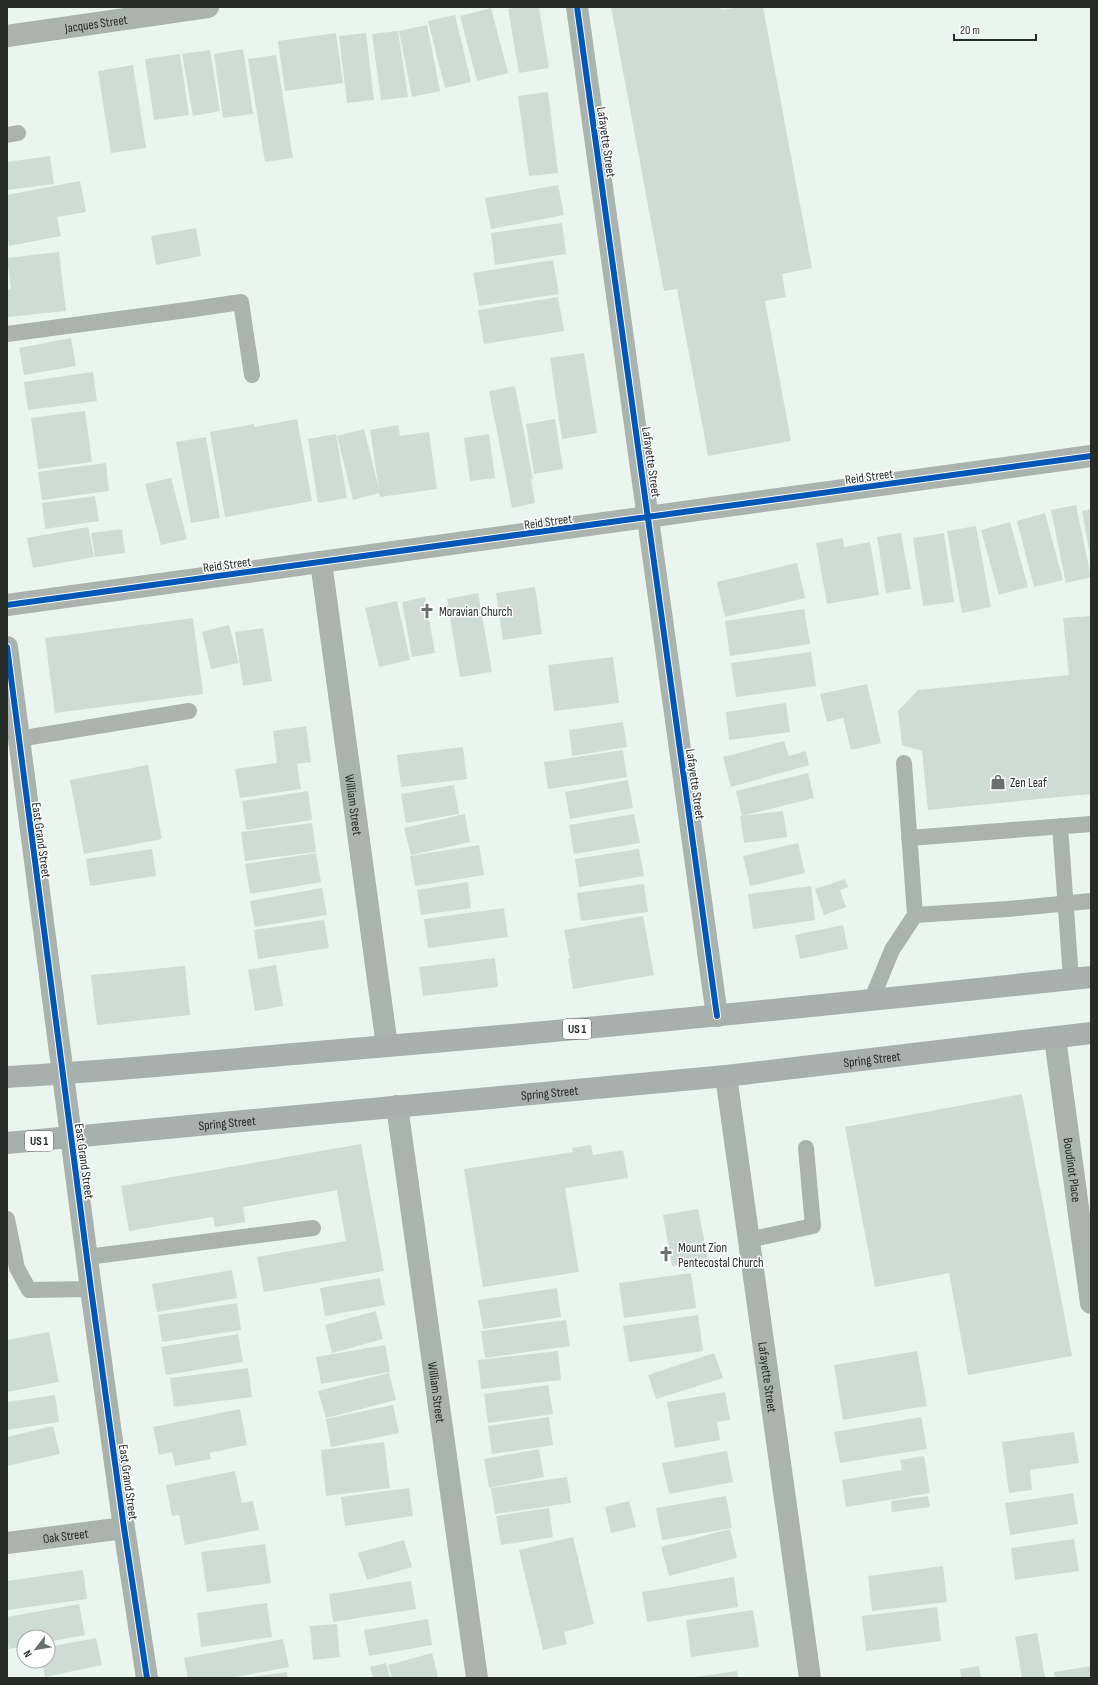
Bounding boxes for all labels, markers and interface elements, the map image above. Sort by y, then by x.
street label: Jacques Street [63,12,129,37]
scale bar [954,16,1036,42]
text: 20 m [960,23,980,38]
street label: Lafayette Street [593,106,619,178]
street label: Lafayette Street [638,426,664,498]
street label: Reid Street [844,466,894,488]
street label: Reid Street [523,511,573,533]
street label: Reid Street [202,554,252,576]
church icon: Moravian Church [418,602,436,620]
place label: Moravian Church [439,604,512,620]
street label: Lafayette Street [682,748,708,820]
street label: William Street [341,773,365,836]
shop icon: Zen Leaf [989,773,1007,791]
place label: Zen Leaf [1010,775,1047,791]
street label: East Grand Street [28,801,54,879]
road number: US 1 [563,1019,591,1039]
street label: Spring Street [843,1048,901,1071]
street label: Spring Street [520,1083,579,1104]
street label: Spring Street [198,1113,257,1134]
street label: East Grand Street [71,1122,97,1200]
road number: US 1 [25,1131,53,1151]
street label: Boudinot Place [1060,1137,1084,1203]
place label: Mount Zion Pentecostal Church [678,1240,764,1271]
church icon: Mount Zion Pentecostal Church [657,1245,675,1263]
street label: Lafayette Street [754,1341,780,1414]
street label: William Street [424,1361,448,1424]
street label: East Grand Street [115,1443,141,1521]
street label: Oak Street [42,1526,89,1547]
north arrow [16,1629,56,1669]
text: N [21,1648,35,1660]

